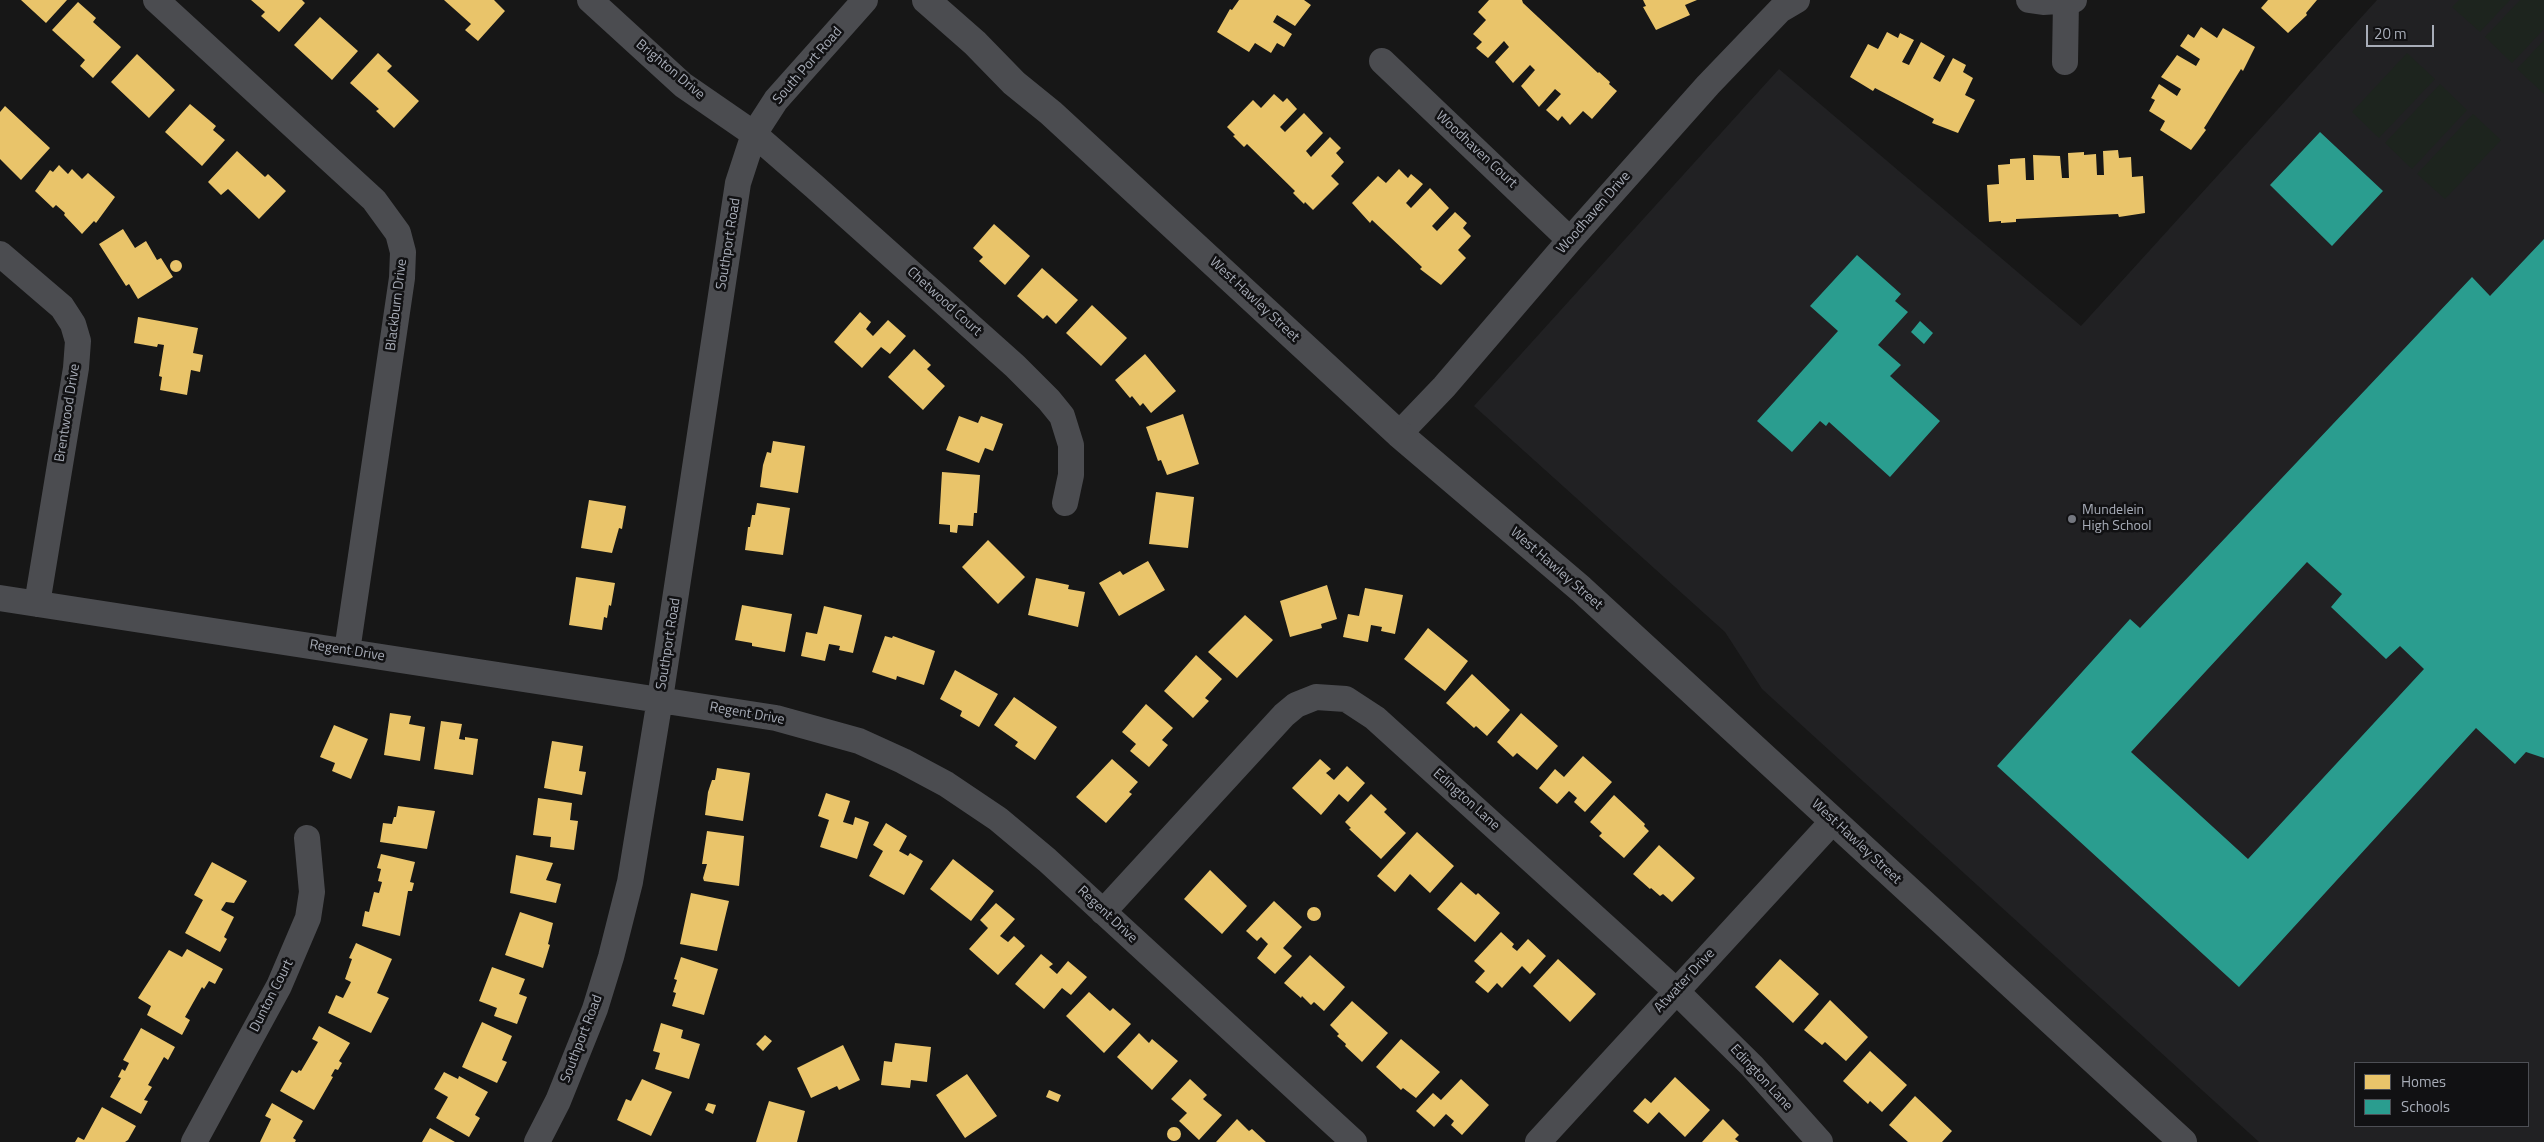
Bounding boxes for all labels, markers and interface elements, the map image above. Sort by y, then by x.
scale bar [2369,15,2436,47]
text: 20 m [2374,22,2407,45]
street label: South Port Road [770,24,846,108]
street label: Brighton Drive [632,36,708,104]
street label: Woodhaven Court [1432,108,1520,192]
street label: Woodhaven Drive [1554,168,1634,258]
street label: Southport Road [713,197,745,291]
street label: West Hawley Street [1206,254,1302,346]
street label: Blackburn Drive [383,258,411,352]
street label: Chetwood Court [903,264,985,340]
street label: Brentwood Drive [52,363,84,463]
place label: Mundelein High School [2082,503,2152,536]
marker: Mundelein High School [2066,513,2078,525]
street label: West Hawley Street [1506,524,1606,614]
street label: Southport Road [653,597,685,691]
street label: Regent Drive [308,637,386,665]
street label: Regent Drive [708,699,786,729]
street label: Edington Lane [1429,766,1503,834]
street label: West Hawley Street [1808,796,1904,888]
street label: Regent Drive [1074,883,1140,947]
street label: Atwater Drive [1651,946,1719,1016]
street label: Dunton Court [247,957,297,1035]
street label: Southport Road [558,993,606,1085]
street label: Edington Lane [1726,1042,1796,1114]
legend [2354,1062,2529,1127]
text: Homes [2401,1070,2446,1093]
text: Schools [2401,1095,2450,1118]

